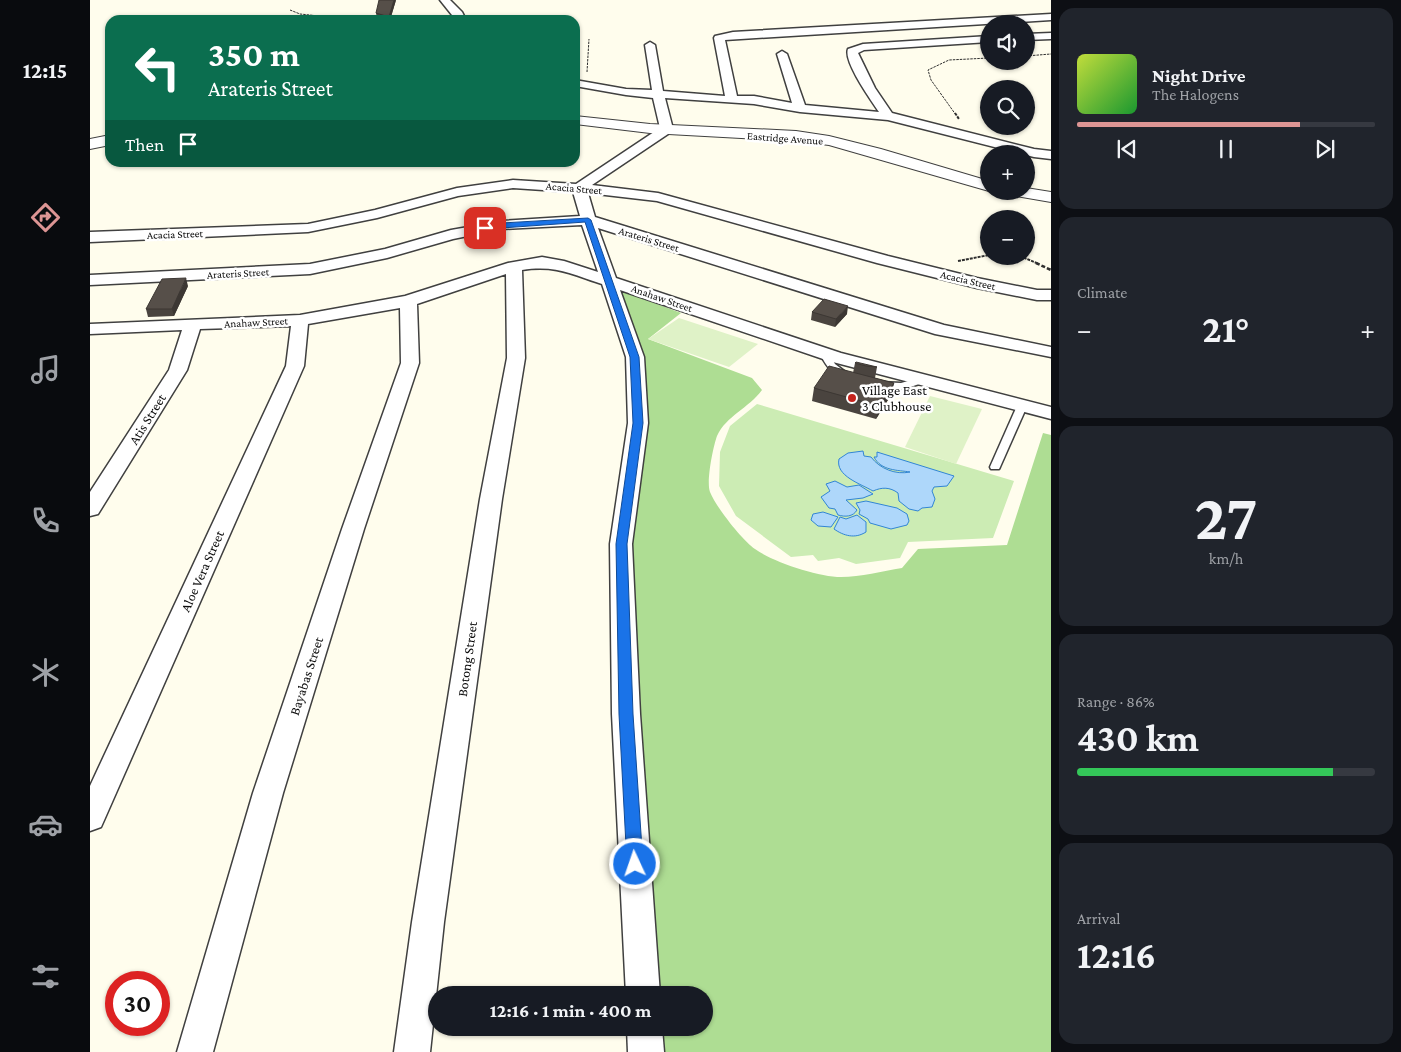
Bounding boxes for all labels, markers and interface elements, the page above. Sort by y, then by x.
map controls [980,15,1035,265]
button: sound [980,15,1035,70]
icon: left [125,35,190,100]
text: 350 m [208,35,300,74]
text: 12:15 [23,58,67,83]
text: Night Drive [1152,65,1245,86]
text: Arateris Street [208,76,333,101]
button: search [980,80,1035,135]
text: The Halogens [1152,86,1239,103]
street label: Eastridge Avenue [747,129,824,148]
icon: arrive [174,130,202,158]
text: Then [125,134,164,155]
icon: previous [1113,135,1141,163]
icon: pause [1212,135,1240,163]
icon: next [1311,135,1339,163]
button: + [980,145,1035,200]
street label: Acacia Street [545,180,603,196]
icon: directions [28,200,63,235]
pin [464,207,506,249]
button: − [980,210,1035,265]
icon: arrive [471,214,499,242]
street label: Arateris Street [617,224,681,254]
street label: Acacia Street [147,227,204,241]
street label: Arateris Street [207,265,270,281]
street label: Acacia Street [939,268,997,292]
street label: Anahaw Street [630,282,695,314]
text: Climate [1077,284,1127,301]
text: 21° [1202,308,1250,350]
street label: Anahaw Street [224,314,289,330]
text: − [1077,314,1092,345]
text: + [1360,314,1375,345]
icon: music [28,352,63,387]
place label: Village East 3 Clubhouse [862,382,931,414]
street label: Atis Street [125,390,169,447]
marker: Village East 3 Clubhouse [846,392,858,404]
text: 27 [1194,481,1258,553]
icon: phone [28,503,63,538]
street label: Aloe Vera Street [177,527,227,614]
text: km/h [1209,550,1243,567]
street label: Botong Street [454,620,480,698]
street label: Bayabas Street [286,634,326,717]
icon: climate [28,655,63,690]
text: Range · 86% [1077,693,1154,710]
text: 430 km [1077,717,1199,759]
icon: car [28,807,63,842]
position arrow [608,837,660,889]
text: Arrival [1077,910,1121,927]
text: 12:16 [1077,934,1156,976]
icon: filters [28,959,63,994]
speed limit sign: 30 [105,971,170,1036]
text: 12:16 · 1 min · 400 m [490,1000,651,1021]

